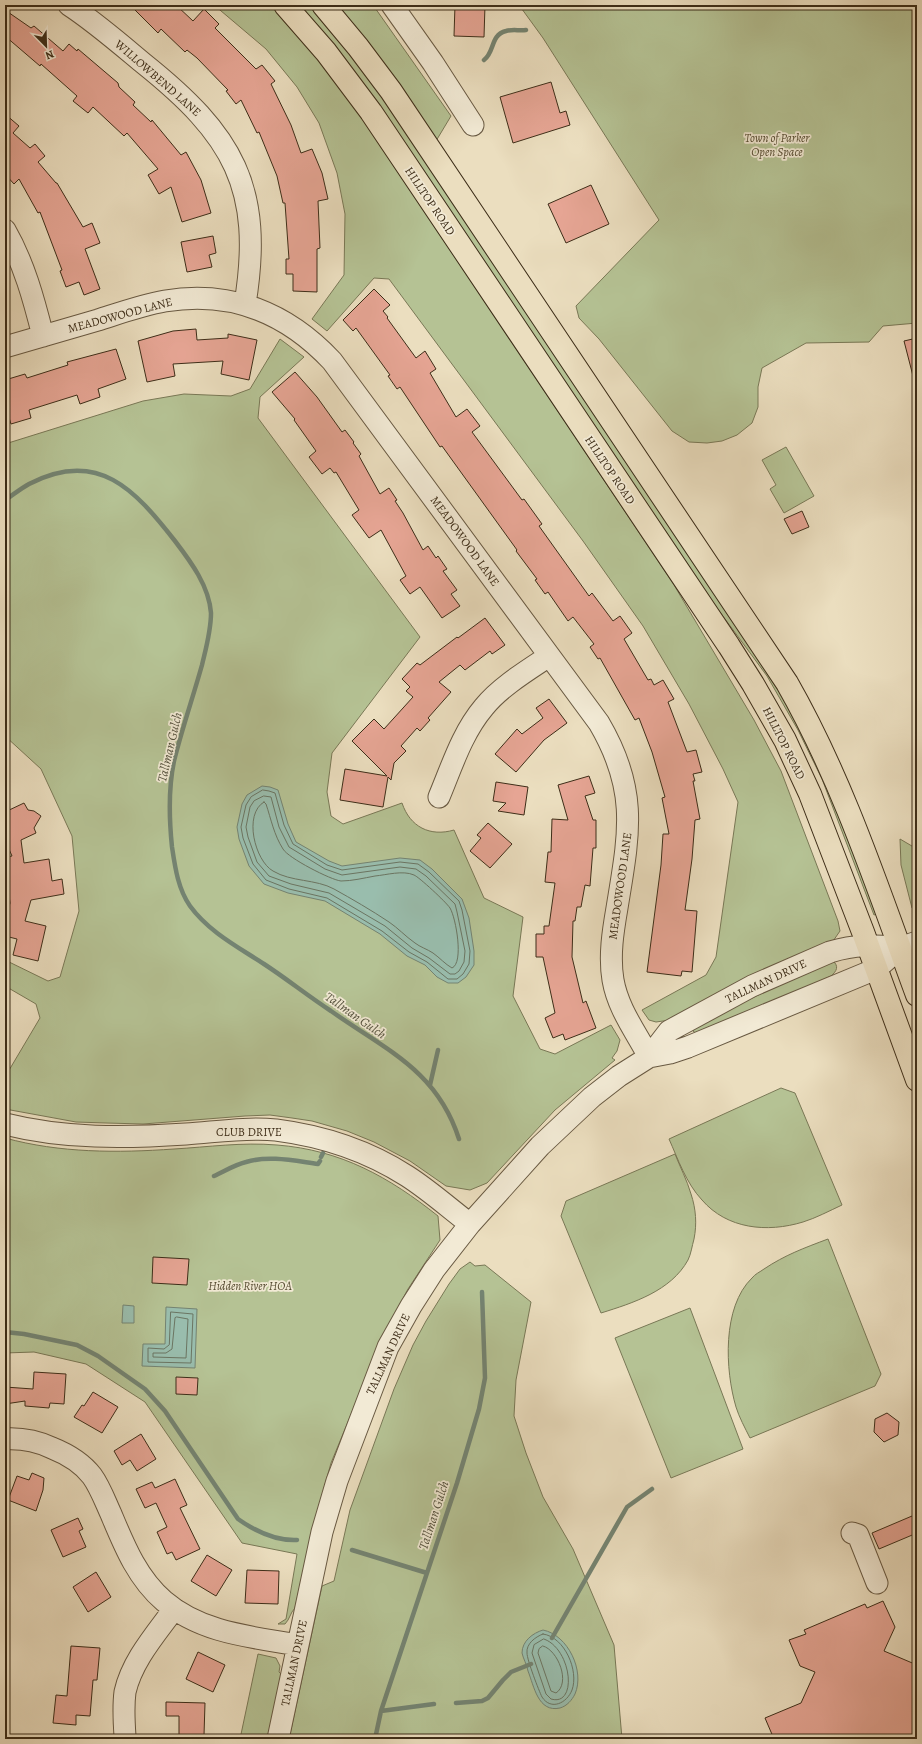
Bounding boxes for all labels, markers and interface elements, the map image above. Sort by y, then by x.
north arrow [26,26,66,66]
street label: WILLOWBEND LANE [111,35,205,120]
text: N [43,46,56,63]
park label: Town of Parker Open Space [745,130,810,160]
street label: HILLTOP ROAD [401,164,459,238]
street label: MEADOWOOD LANE [66,293,174,337]
street label: HILLTOP ROAD [581,433,639,507]
street label: MEADOWOOD LANE [427,493,503,589]
street label: HILLTOP ROAD [759,704,809,782]
water label: Tallman Gulch [153,710,186,784]
street label: MEADOWOOD LANE [605,831,635,941]
street label: TALLMAN DRIVE [723,955,809,1007]
water label: Tallman Gulch [322,988,390,1043]
street label: CLUB DRIVE [216,1124,282,1140]
park label: Hidden River HOA [208,1278,292,1294]
street label: TALLMAN DRIVE [362,1311,414,1397]
water label: Tallman Gulch [414,1479,453,1552]
street label: TALLMAN DRIVE [277,1618,311,1708]

